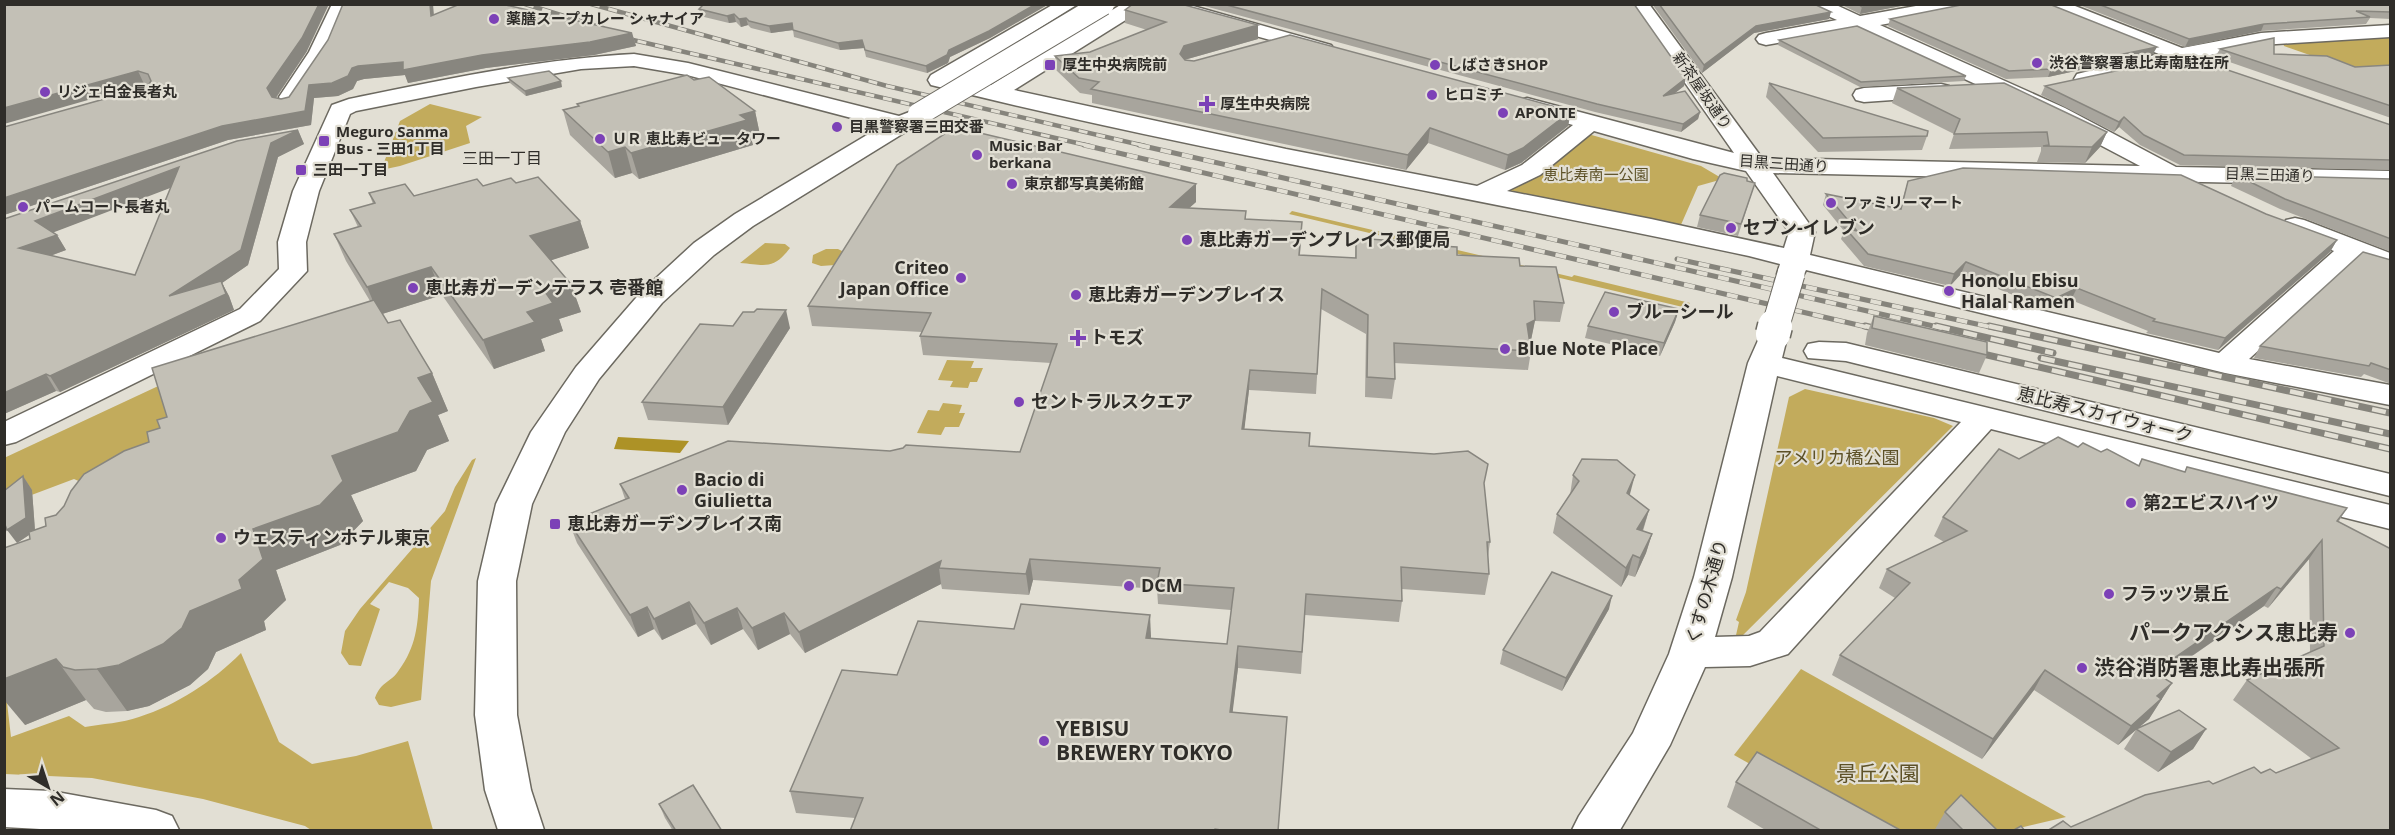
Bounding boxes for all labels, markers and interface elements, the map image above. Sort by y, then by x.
place label: 薬膳スープカレー シャナイア [506,8,704,28]
marker: 薬膳スープカレー シャナイア [487,12,501,26]
street label: 新茶屋坂通り [1669,48,1737,133]
place label: 渋谷警察署恵比寿南駐在所 [2049,52,2229,72]
place label: 厚生中央病院前 [1062,54,1167,74]
place label: しばさきSHOP [1447,54,1548,74]
marker: 渋谷警察署恵比寿南駐在所 [2030,56,2044,70]
marker: 厚生中央病院前 [1043,58,1057,72]
marker: しばさきSHOP [1428,58,1442,72]
place label: リジェ白金長者丸 [57,81,177,101]
place label: ヒロミチ [1444,84,1504,104]
marker: リジェ白金長者丸 [38,85,52,99]
marker: ヒロミチ [1425,88,1439,102]
place label: 厚生中央病院 [1220,93,1310,113]
marker: 厚生中央病院 [1198,95,1216,113]
place label: APONTE [1515,102,1576,122]
marker: APONTE [1496,106,1510,120]
place label: 目黒警察署三田交番 [849,116,984,136]
marker: 目黒警察署三田交番 [830,120,844,134]
place label: Meguro Sanma Bus - 三田1丁目 [336,121,448,158]
place label: ＵＲ 恵比寿ビュータワー [612,128,781,148]
marker: ＵＲ 恵比寿ビュータワー [593,132,607,146]
marker: Meguro Sanma Bus - 三田1丁目 [317,134,331,148]
place label: Music Bar berkana [989,135,1063,172]
district label: 三田一丁目 [462,147,542,169]
marker: Music Bar berkana [970,148,984,162]
street label: 目黒三田通り [1738,150,1830,176]
place label: 三田一丁目 [313,159,388,179]
street label: 目黒三田通り [2225,162,2315,186]
marker: 三田一丁目 [294,163,308,177]
park label: 恵比寿南一公園 [1543,164,1649,184]
place label: 東京都写真美術館 [1024,173,1144,193]
marker: 東京都写真美術館 [1005,177,1019,191]
place label: ファミリーマート [1843,192,1963,212]
place label: パームコート長者丸 [35,196,170,216]
marker: ファミリーマート [1824,196,1838,210]
marker: パームコート長者丸 [16,200,30,214]
place label: セブン-イレブン [1743,215,1875,239]
marker: セブン-イレブン [1724,221,1738,235]
place label: 恵比寿ガーデンプレイス郵便局 [1199,227,1450,251]
marker: 恵比寿ガーデンプレイス郵便局 [1180,233,1194,247]
place label: Criteo Japan Office [838,255,949,300]
place label: Honolu Ebisu Halal Ramen [1961,268,2079,313]
marker: Criteo Japan Office [954,271,968,285]
place label: 恵比寿ガーデンテラス 壱番館 [425,275,663,299]
marker: 恵比寿ガーデンテラス 壱番館 [406,281,420,295]
place label: 恵比寿ガーデンプレイス [1088,282,1285,306]
marker: Honolu Ebisu Halal Ramen [1942,284,1956,298]
marker: 恵比寿ガーデンプレイス [1069,288,1083,302]
place label: ブルーシール [1626,299,1734,323]
marker: ブルーシール [1607,305,1621,319]
place label: トモズ [1090,325,1144,349]
marker: トモズ [1071,331,1085,345]
place label: Blue Note Place [1517,336,1658,360]
marker: Blue Note Place [1498,342,1512,356]
street label: 恵比寿スカイウォーク [2015,381,2195,447]
place label: セントラルスクエア [1031,389,1193,413]
marker: セントラルスクエア [1012,395,1026,409]
park label: アメリカ橋公園 [1774,445,1900,469]
place label: Bacio di Giulietta [694,467,772,512]
marker: Bacio di Giulietta [675,483,689,497]
place label: 第2エビスハイツ [2143,490,2279,514]
marker: 第2エビスハイツ [2124,496,2138,510]
place label: 恵比寿ガーデンプレイス南 [567,511,782,535]
marker: 恵比寿ガーデンプレイス南 [548,517,562,531]
place label: ウェスティンホテル東京 [233,525,430,549]
marker: ウェスティンホテル東京 [214,531,228,545]
street label: くすの木通り [1680,537,1732,647]
place label: DCM [1141,573,1183,597]
marker: DCM [1122,579,1136,593]
place label: フラッツ景丘 [2121,581,2229,605]
marker: フラッツ景丘 [2102,587,2116,601]
place label: パークアクシス恵比寿 [2129,618,2338,646]
marker: パークアクシス恵比寿 [2343,626,2357,640]
place label: 渋谷消防署恵比寿出張所 [2094,653,2325,681]
marker: 渋谷消防署恵比寿出張所 [2075,661,2089,675]
place label: YEBISU BREWERY TOKYO [1056,714,1233,766]
marker: YEBISU BREWERY TOKYO [1037,734,1051,748]
north arrow [18,757,78,817]
park label: 景丘公園 [1836,759,1920,787]
text: N [45,786,69,811]

